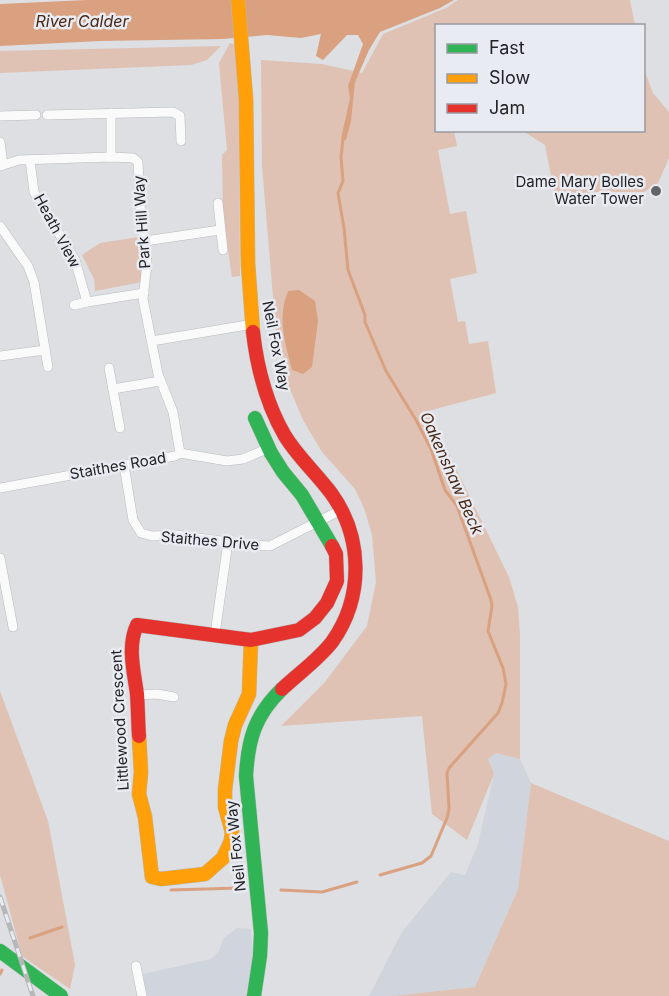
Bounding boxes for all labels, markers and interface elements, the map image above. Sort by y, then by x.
water label: River Calder [35,11,129,31]
legend [435,24,645,132]
text: Fast [489,37,525,58]
text: Slow [489,67,530,88]
text: Jam [489,97,525,118]
place label: Dame Mary Bolles Water Tower [515,172,644,208]
street label: Park Hill Way [129,174,154,269]
marker: Dame Mary Bolles Water Tower [649,184,663,198]
street label: Heath View [30,190,85,271]
street label: Neil Fox Way [258,299,295,393]
water label: Oakenshaw Beck [416,409,488,538]
street label: Staithes Road [68,448,168,483]
street label: Staithes Drive [160,527,260,554]
street label: Littlewood Crescent [106,649,133,791]
street label: Neil Fox Way [221,799,250,893]

